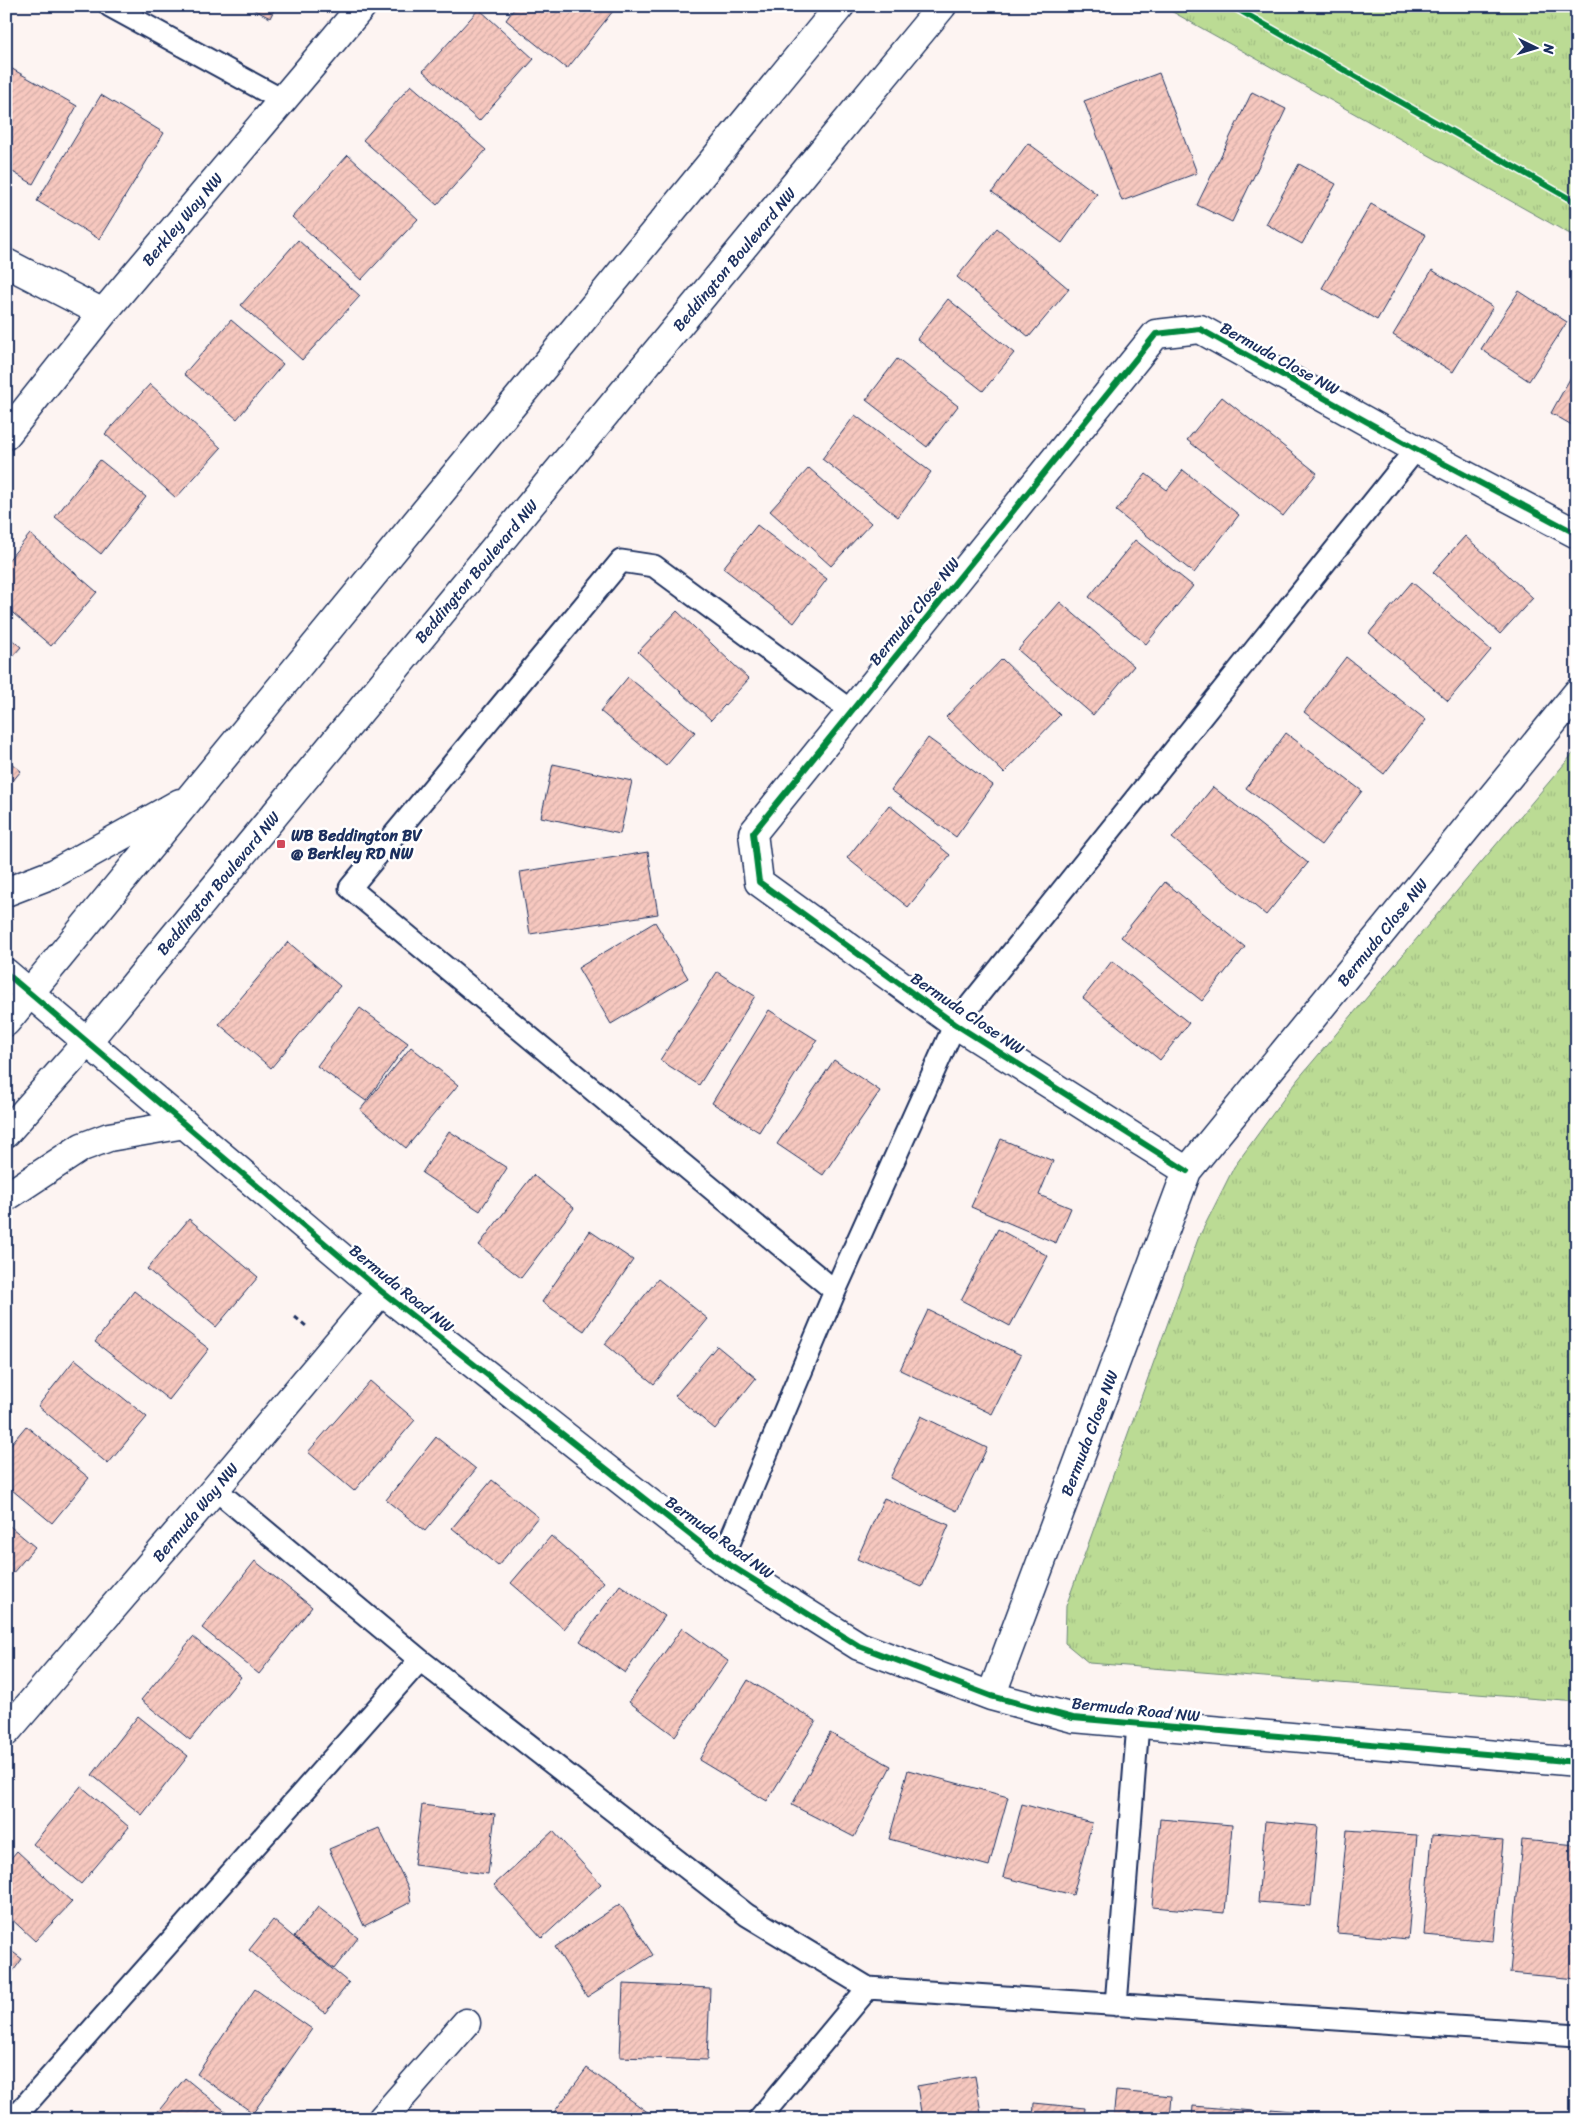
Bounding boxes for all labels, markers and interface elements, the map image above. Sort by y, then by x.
north arrow [1510,22,1560,72]
text: N [1536,42,1561,55]
street label: Berkley Way NW [134,166,231,273]
street label: Beddington Boulevard NW [665,180,804,338]
street label: Bermuda Close NW [1215,314,1345,403]
street label: Beddington Boulevard NW [407,492,546,650]
street label: Bermuda Close NW [861,550,968,672]
street label: Beddington Boulevard NW [149,804,288,962]
place label: WB Beddington BV @ Berkley RD NW [291,821,423,868]
marker: WB Beddington BV @ Berkley RD NW [275,838,287,850]
street label: Bermuda Close NW [1329,871,1436,993]
street label: Bermuda Close NW [905,964,1031,1063]
street label: Bermuda Road NW [342,1237,461,1340]
street label: Bermuda Close NW [1052,1366,1127,1500]
street label: Bermuda Way NW [145,1456,246,1569]
street label: Bermuda Road NW [659,1488,781,1587]
street label: Bermuda Road NW [1070,1688,1202,1731]

